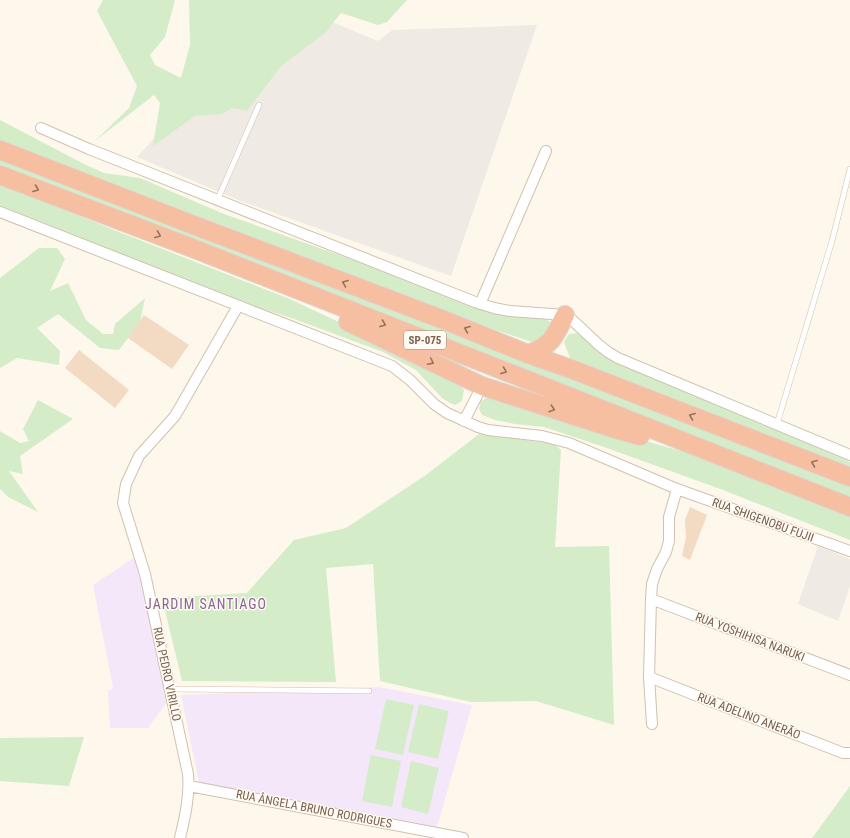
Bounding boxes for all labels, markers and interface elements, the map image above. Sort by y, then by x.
one-way arrow [33,184,40,192]
one-way arrow [154,231,161,239]
one-way arrow [342,280,349,288]
one-way arrow [380,319,387,327]
one-way arrow [463,326,470,334]
road number: SP-075 [404,331,446,349]
one-way arrow [427,357,435,365]
one-way arrow [501,367,508,375]
one-way arrow [548,404,555,413]
one-way arrow [689,413,696,421]
one-way arrow [810,460,817,468]
street label: RUA SHIGENOBU FUJII [710,495,816,545]
district label: JARDIM SANTIAGO [145,596,267,612]
street label: RUA YOSHIHISA NARUKI [693,610,807,664]
street label: RUA PEDRO VIRILLO [150,626,184,722]
street label: RUA ADELINO ANERÃO [695,688,803,742]
street label: RUA ÂNGELA BRUNO RODRIGUES [235,786,393,831]

